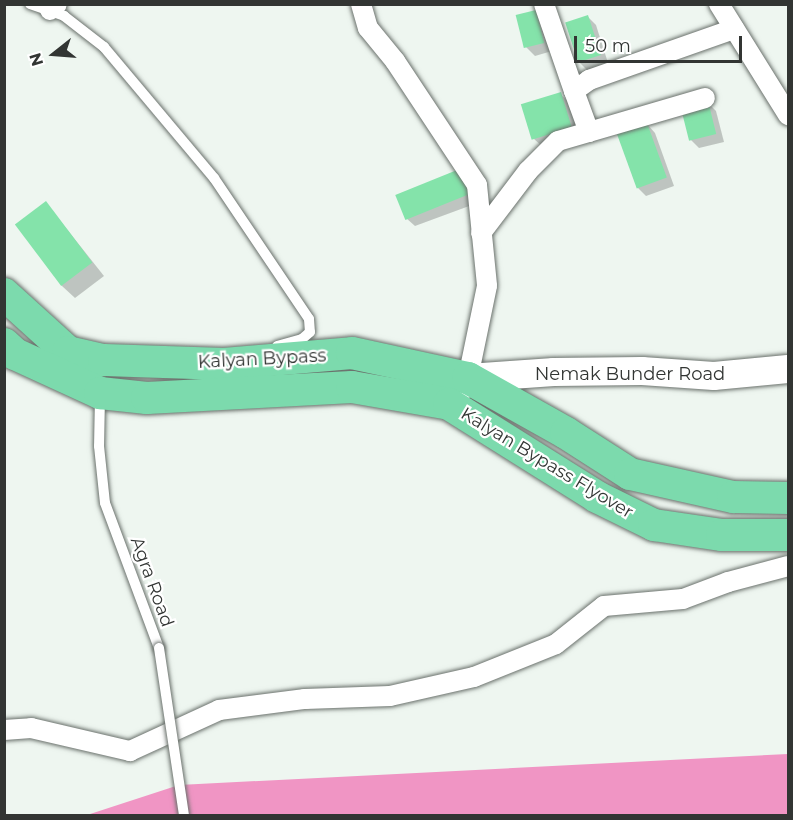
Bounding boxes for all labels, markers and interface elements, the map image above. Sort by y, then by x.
north arrow [24,24,84,84]
scale bar [577,24,745,62]
text: 50 m [585,35,631,57]
text: N [25,50,47,68]
street label: Kalyan Bypass [197,345,327,373]
street label: Nemak Bunder Road [535,363,725,385]
street label: Kalyan Bypass Flyover [457,403,637,523]
street label: Agra Road [126,534,178,630]

